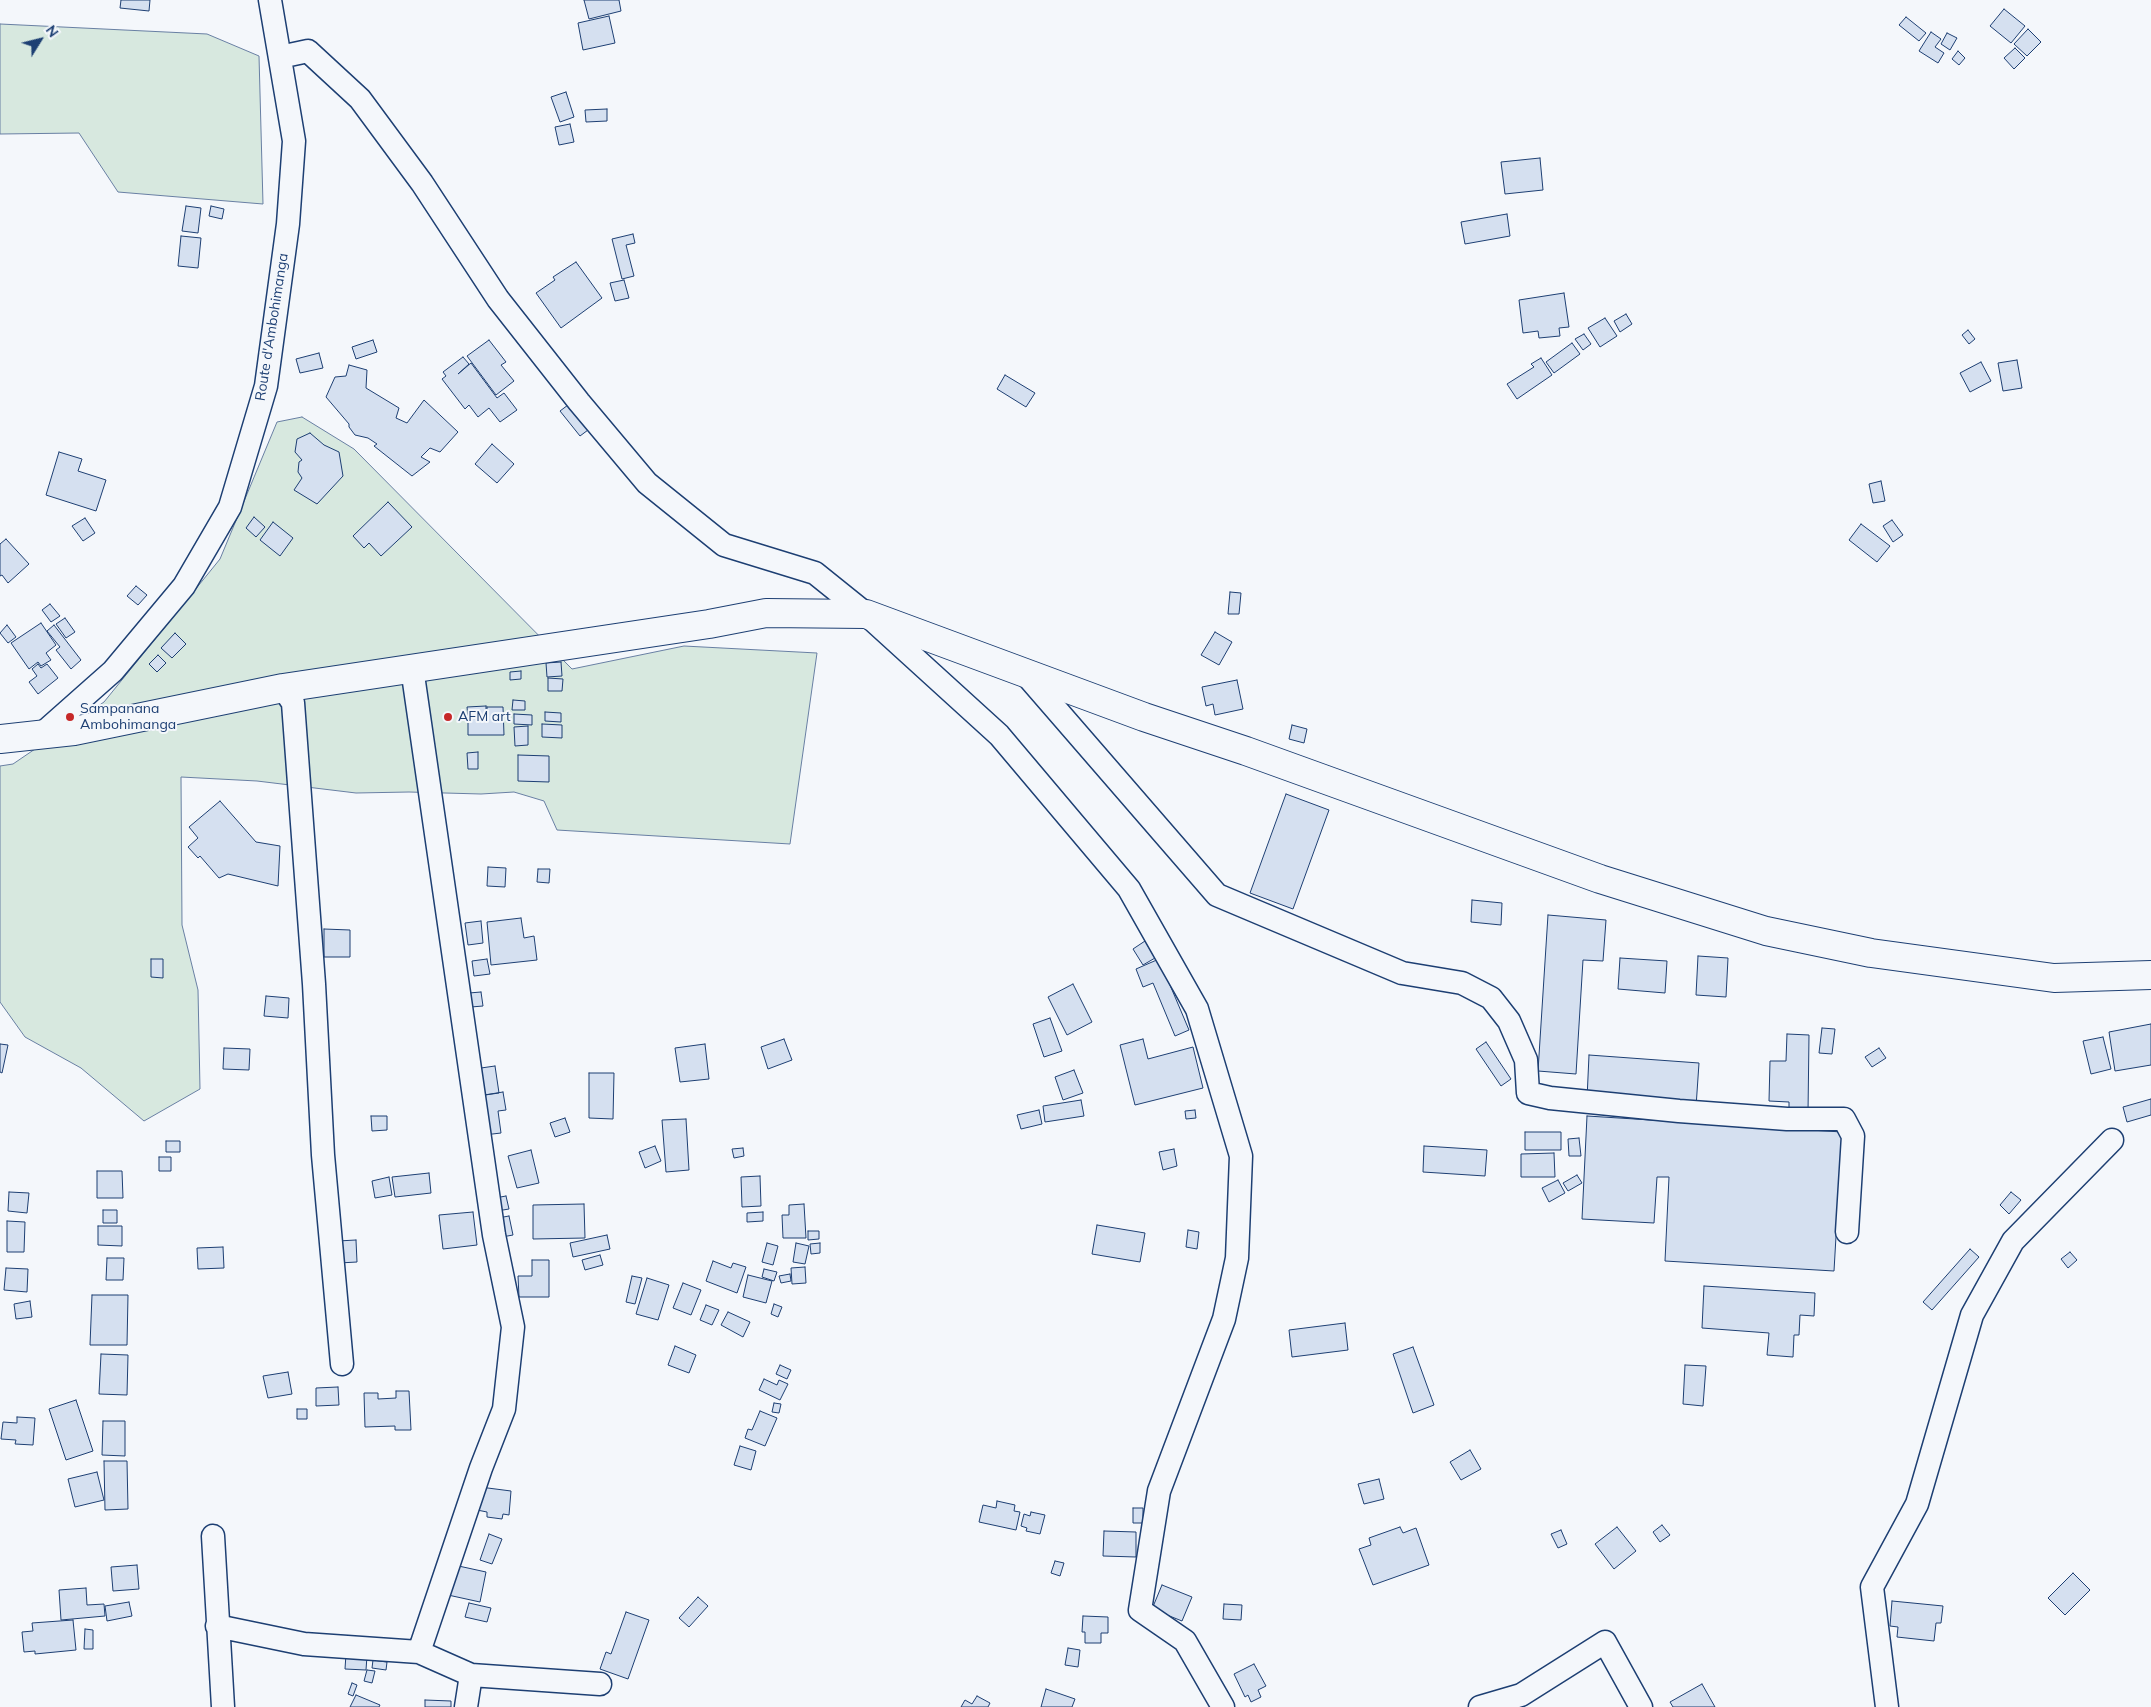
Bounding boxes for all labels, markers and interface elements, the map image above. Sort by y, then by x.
north arrow [15,15,65,65]
text: N [42,22,63,41]
street label: Route d'Ambohimanga [252,252,292,402]
place label: Sampanana Ambohimanga [80,701,176,734]
place label: AFM art [458,709,511,725]
marker: Sampanana Ambohimanga [64,711,76,723]
marker: AFM art [442,711,454,723]

